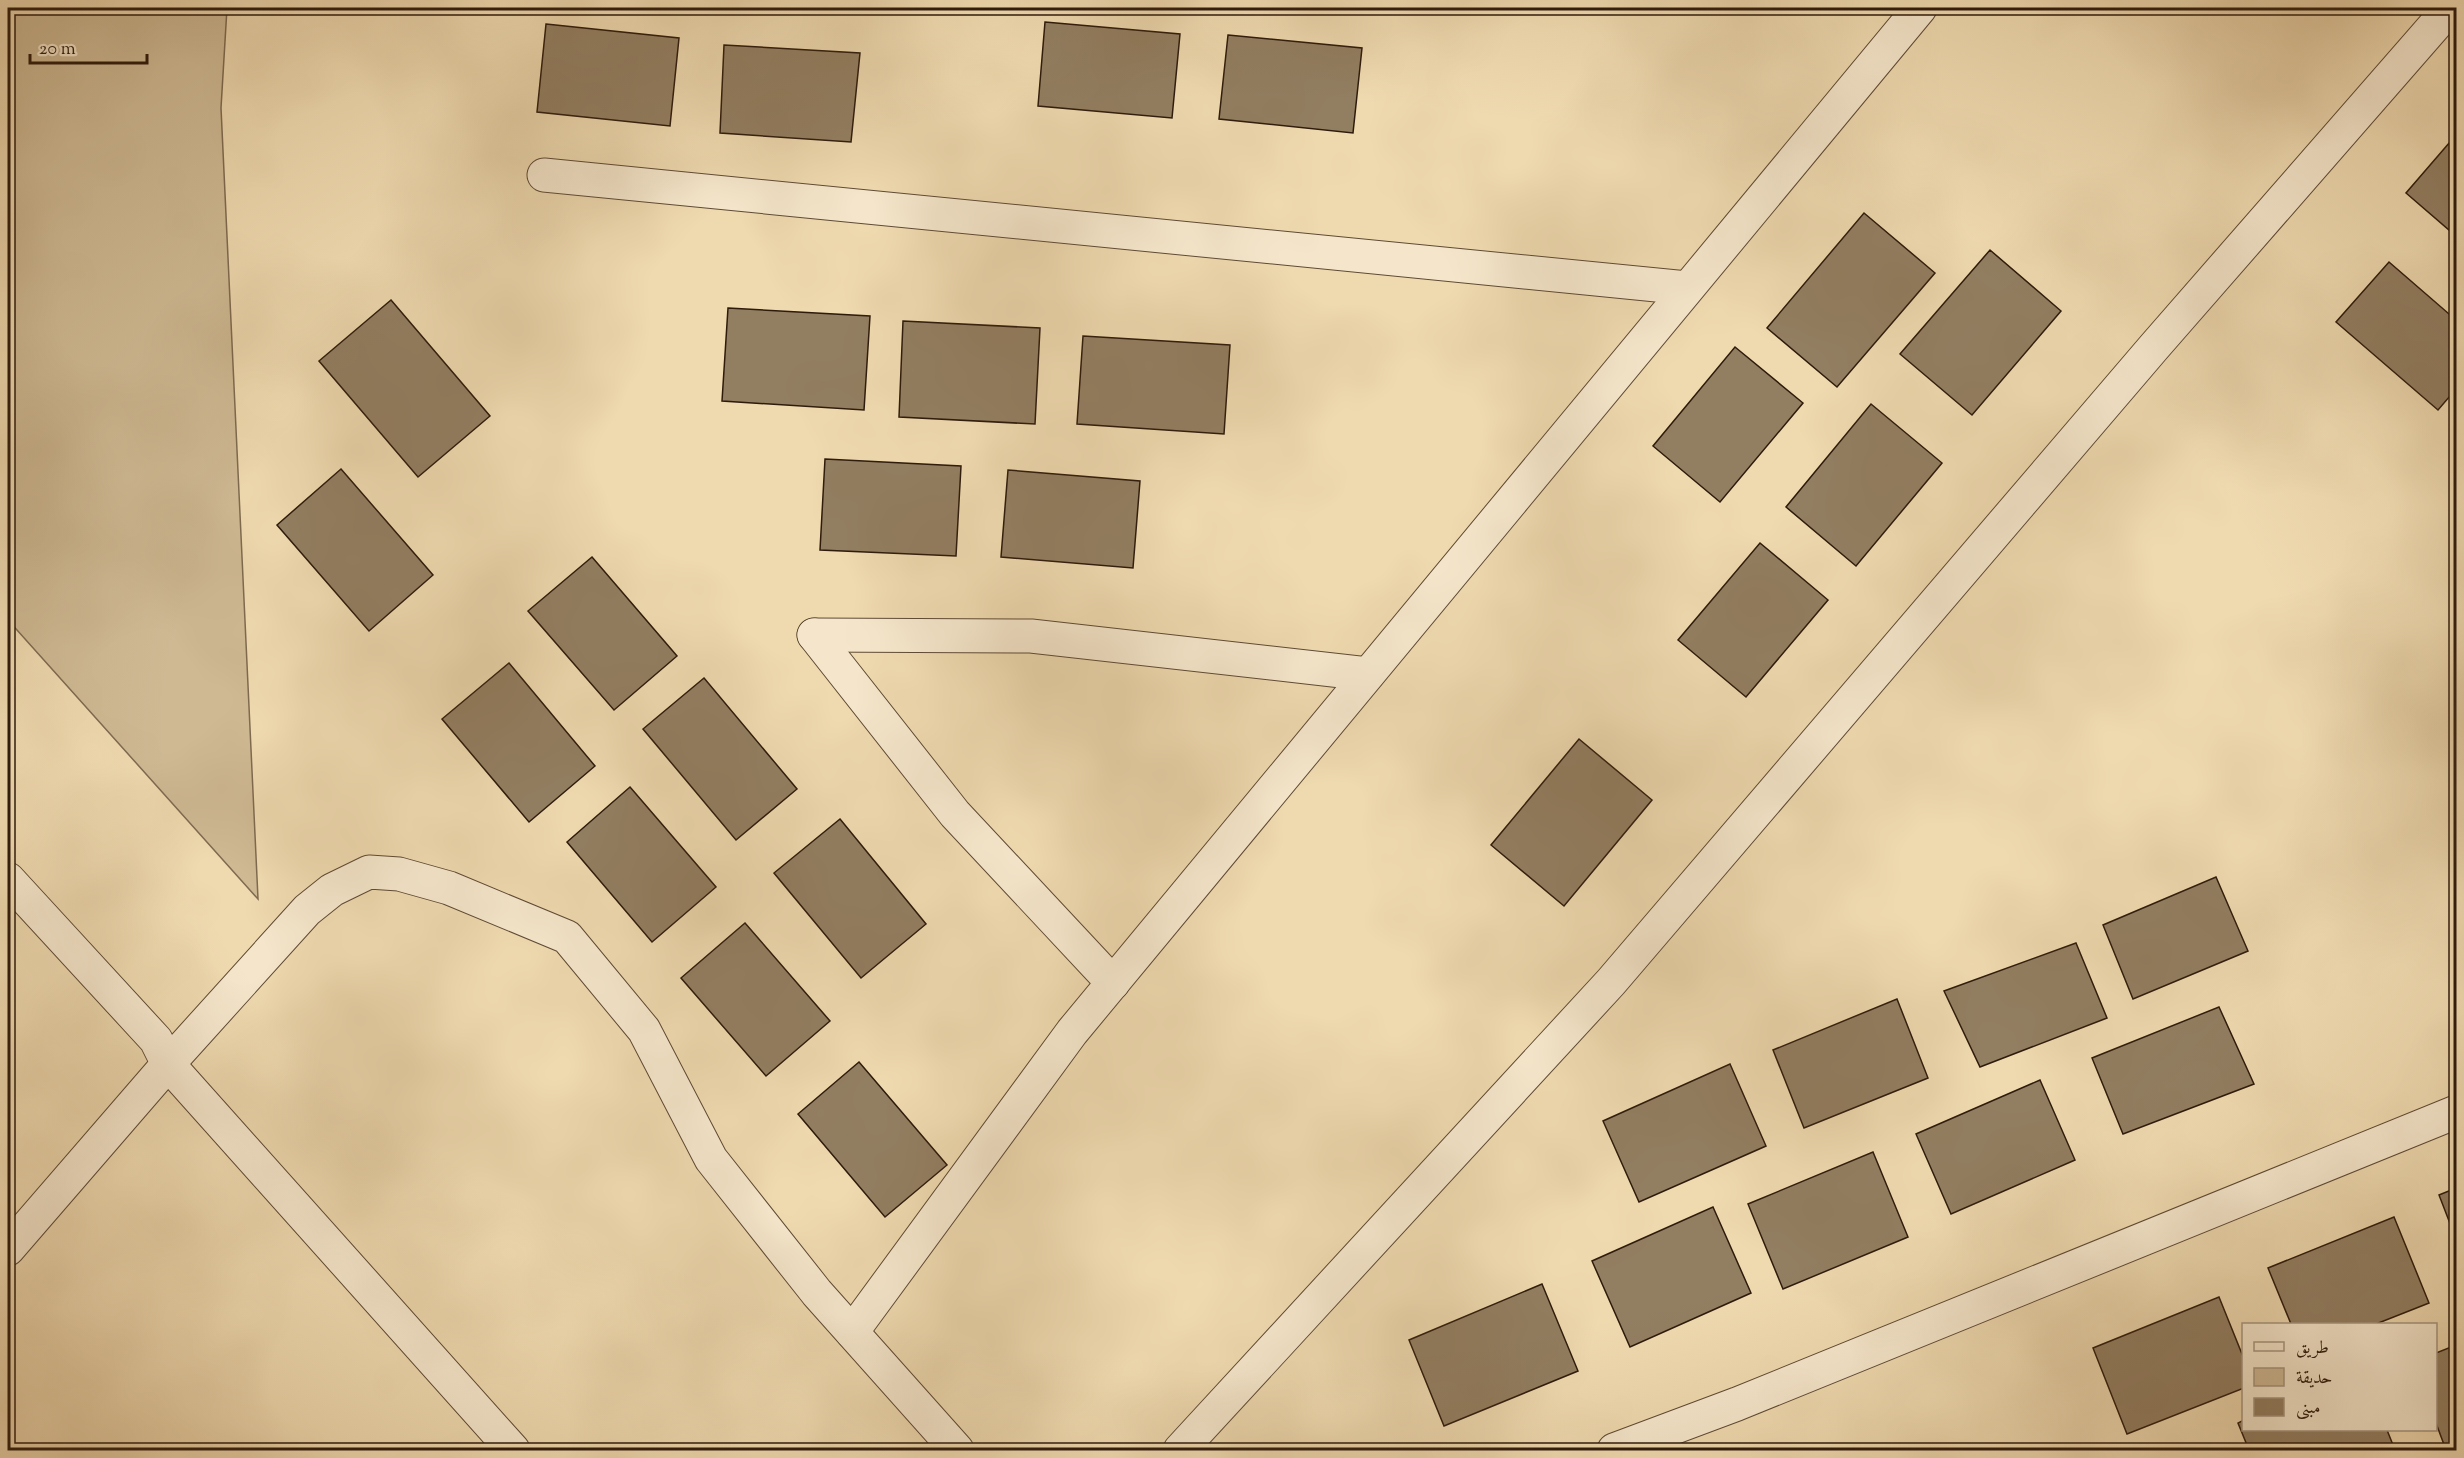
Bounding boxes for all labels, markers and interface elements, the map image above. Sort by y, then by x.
scale bar [30,27,147,65]
text: 20 m [39,37,76,63]
legend [2242,1323,2437,1431]
text: طريق [2296,1336,2329,1362]
text: حديقة [2296,1366,2332,1392]
text: مبنى [2296,1396,2321,1422]

